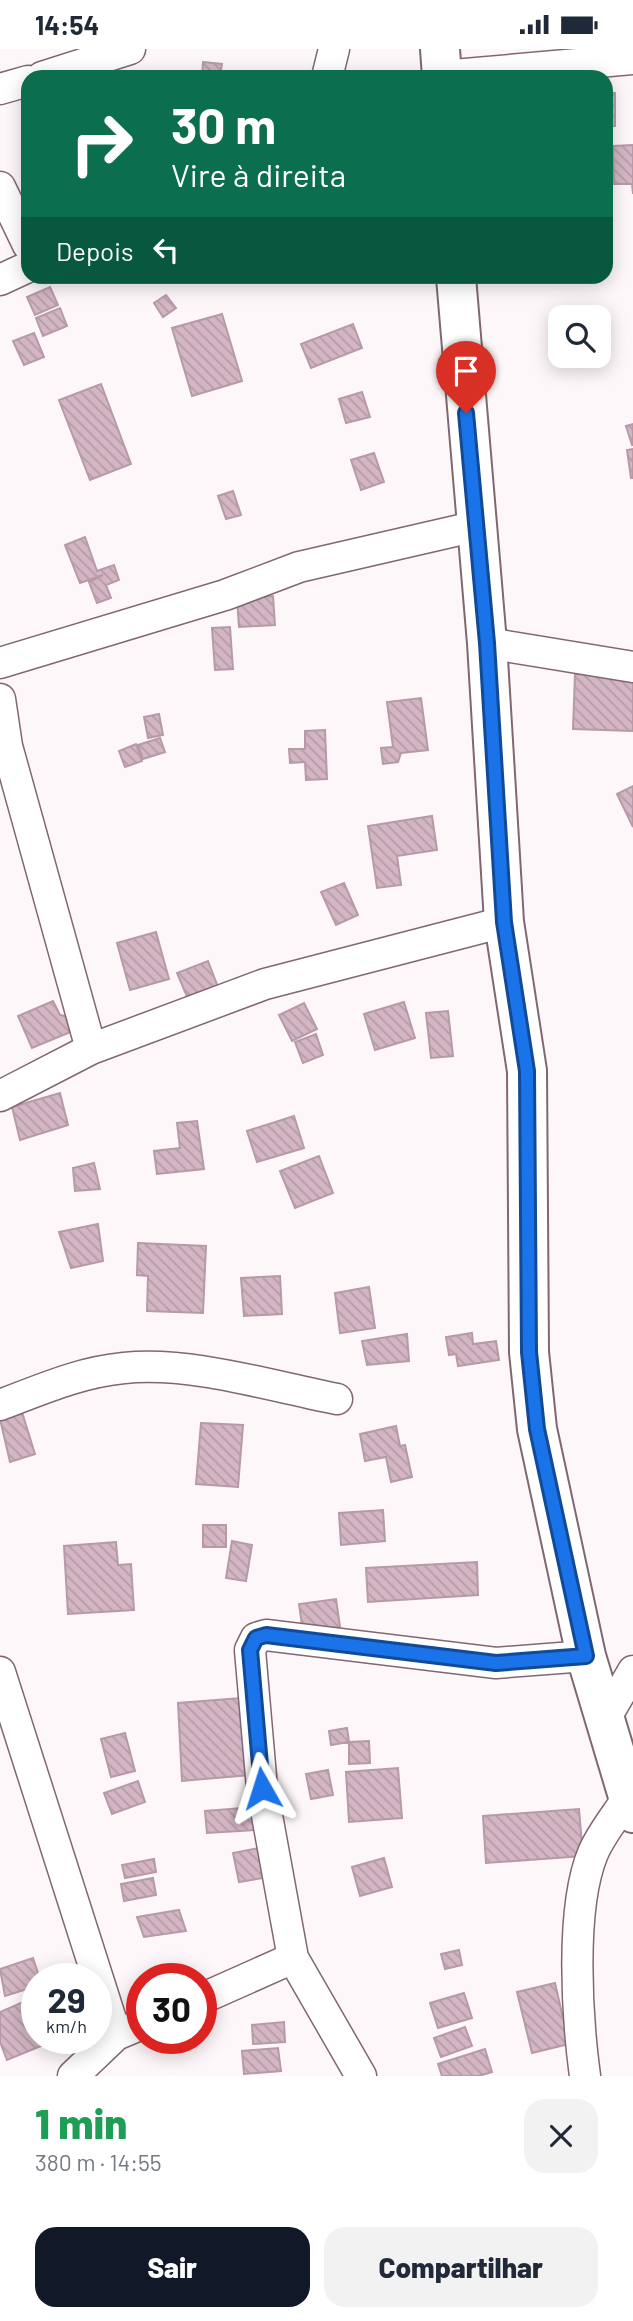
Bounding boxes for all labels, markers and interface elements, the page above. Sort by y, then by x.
text: 14:54 [35,9,99,40]
text: 30 m [171,95,276,154]
icon: right [56,98,147,189]
text: Vire à direita [171,155,346,193]
icon: left [147,231,185,269]
text: Depois [56,235,133,266]
map controls [548,305,611,368]
button: search [548,305,611,368]
pin [436,341,496,413]
icon: arrive [447,352,485,390]
position arrow [225,1751,299,1825]
speed limit sign: 30 [126,1963,217,2054]
text: 29 [47,1978,86,2020]
text: km/h [46,2015,87,2037]
text: 1 min [35,2097,127,2147]
button: close [524,2099,598,2173]
text: 380 m · 14:55 [35,2148,162,2176]
button: Sair [35,2227,310,2307]
button: Compartilhar [324,2227,598,2307]

